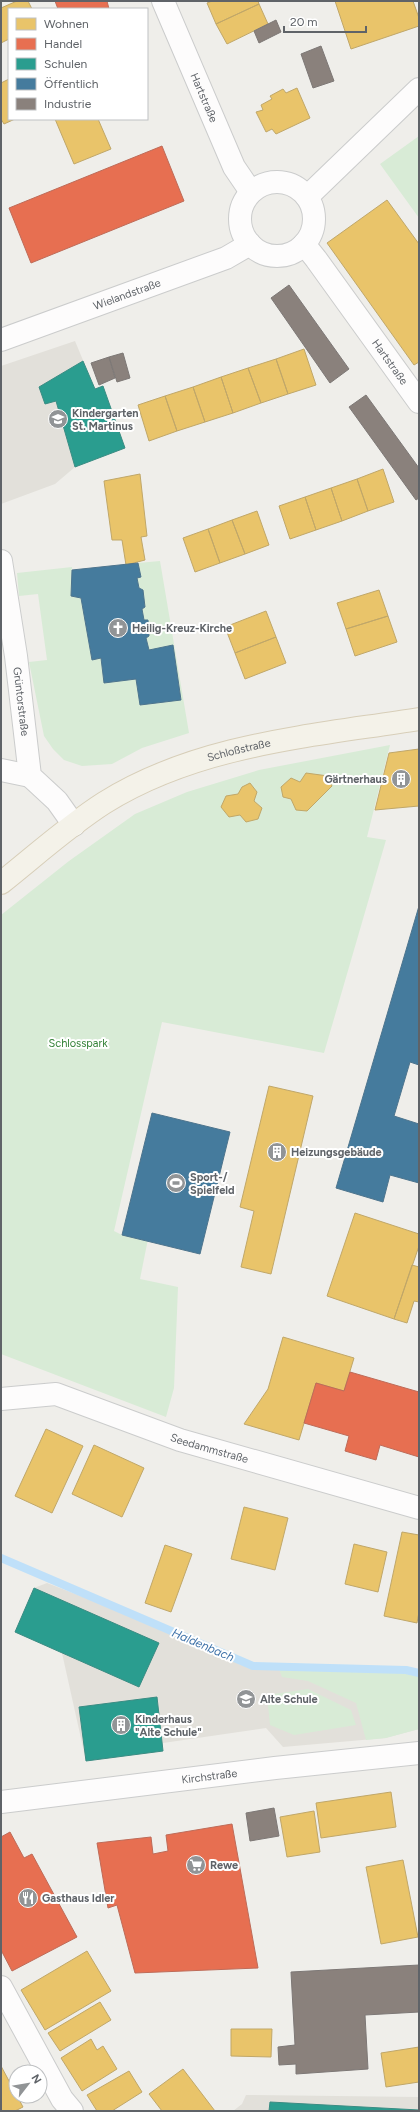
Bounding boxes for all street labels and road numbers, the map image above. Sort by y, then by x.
street label: Hartstraße [187,71,220,125]
street label: Wielandstraße [92,276,162,313]
street label: Hartstraße [369,337,410,387]
street label: Grüntorstraße [10,666,31,737]
street label: Schloßstraße [206,737,272,764]
street label: Seedammstraße [168,1431,250,1466]
street label: Kirchstraße [181,1767,238,1787]

